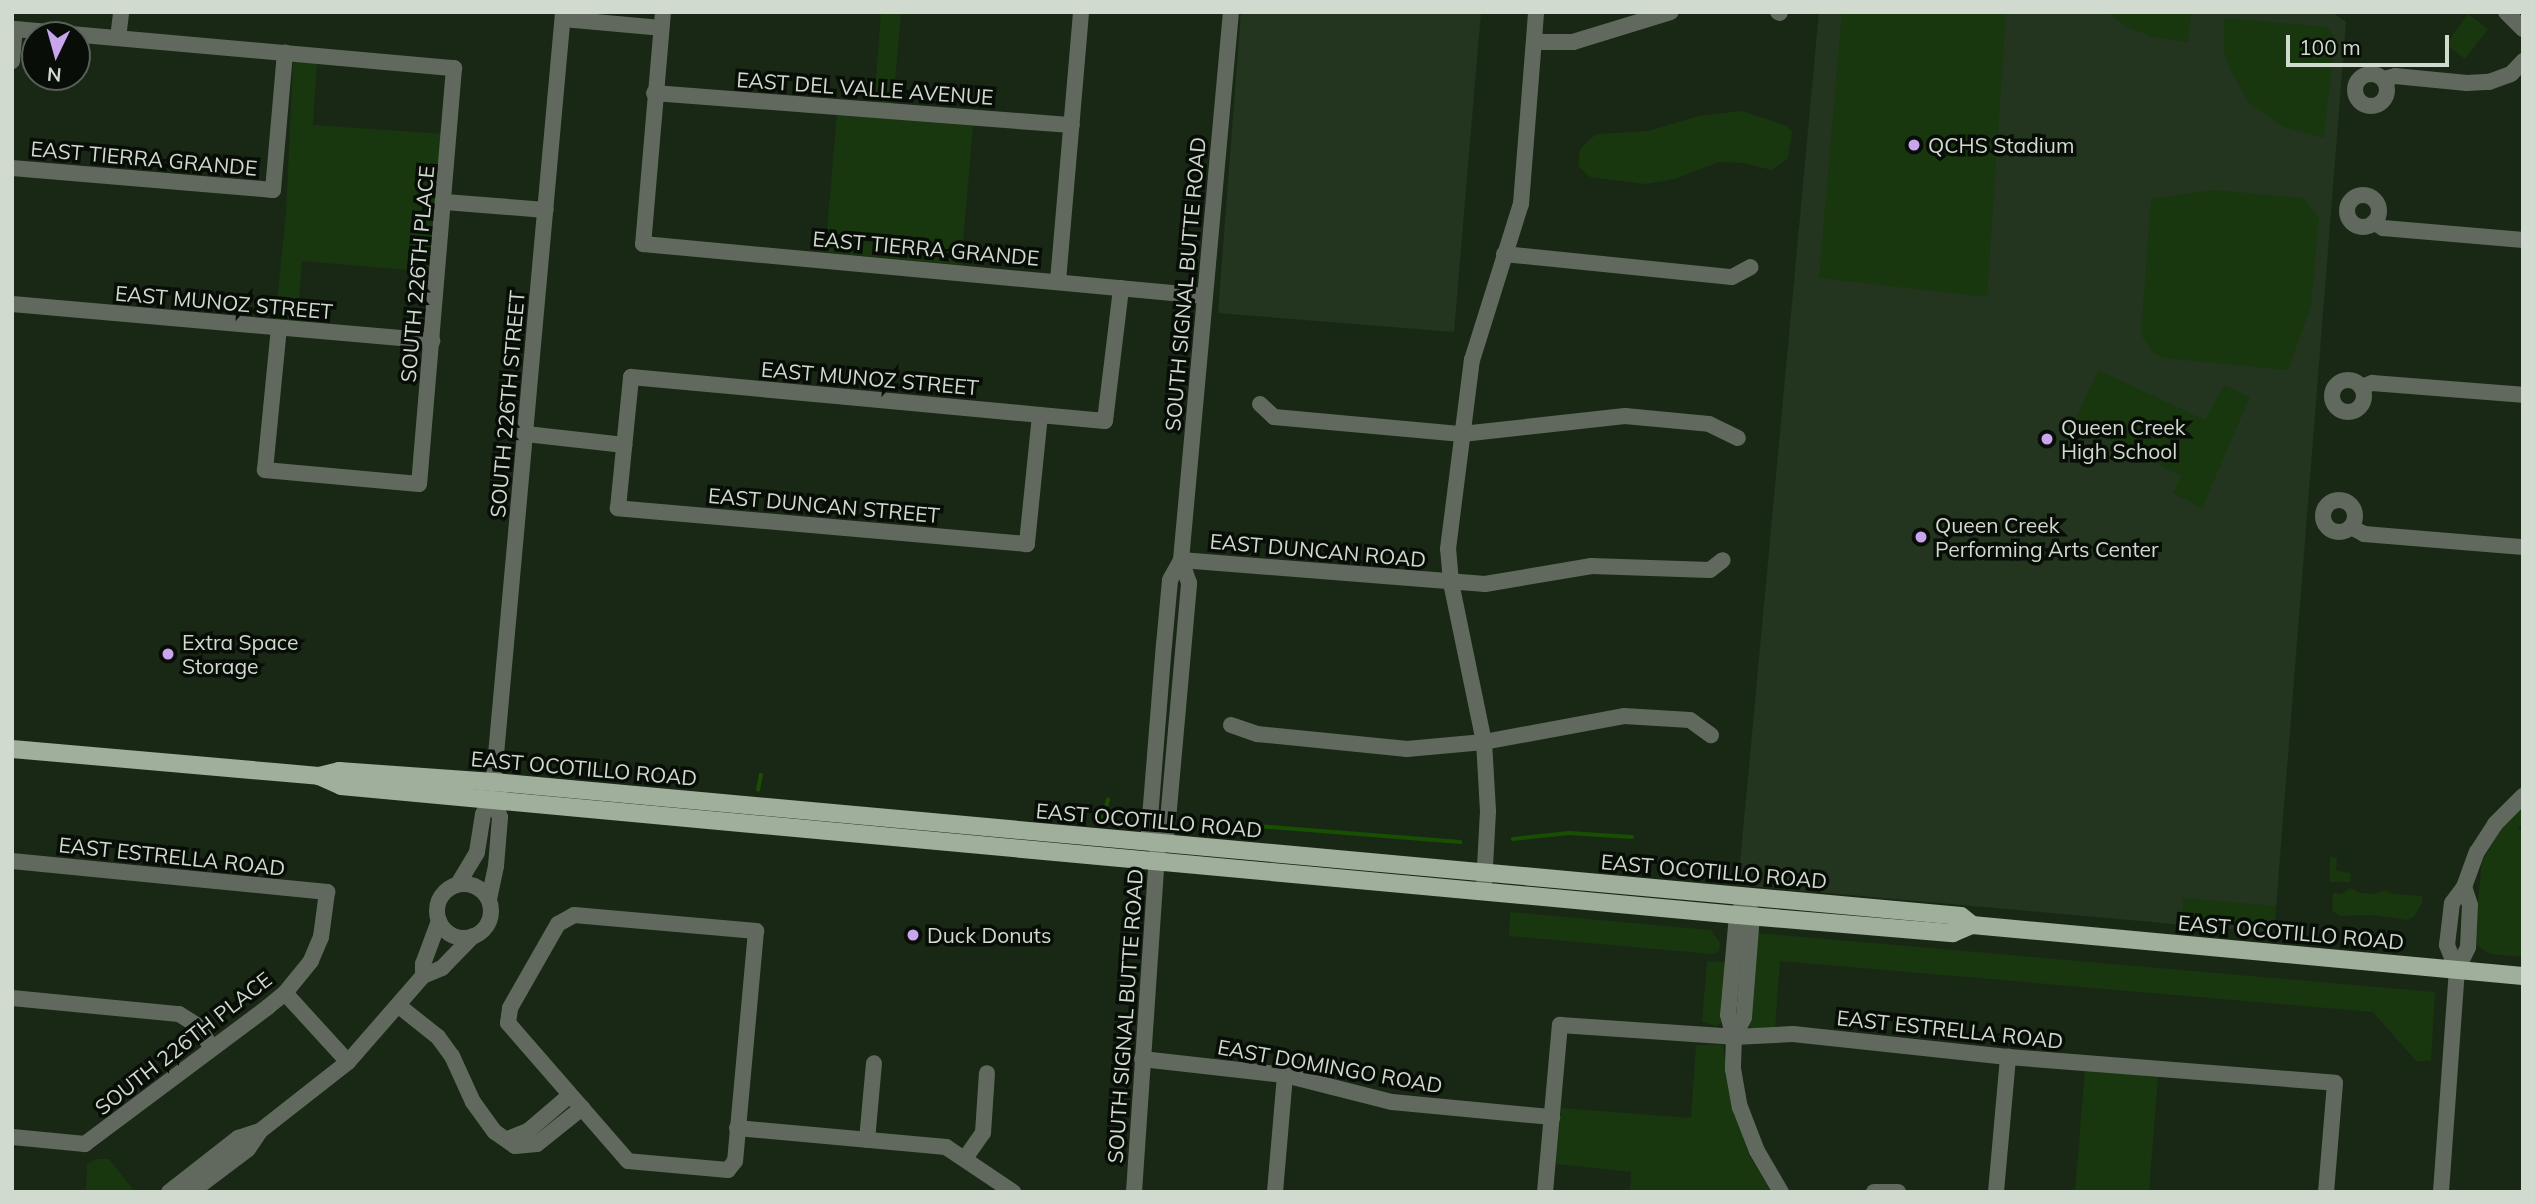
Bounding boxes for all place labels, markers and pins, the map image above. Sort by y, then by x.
place label: QCHS Stadium [1928,132,2074,158]
marker: QCHS Stadium [1906,137,1922,153]
place label: Queen Creek High School [2061,414,2185,464]
marker: Queen Creek High School [2039,431,2055,447]
place label: Queen Creek Performing Arts Center [1935,512,2159,562]
marker: Queen Creek Performing Arts Center [1913,529,1929,545]
place label: Extra Space Storage [182,629,298,679]
marker: Extra Space Storage [160,646,176,662]
place label: Duck Donuts [927,922,1051,948]
marker: Duck Donuts [905,927,921,943]

